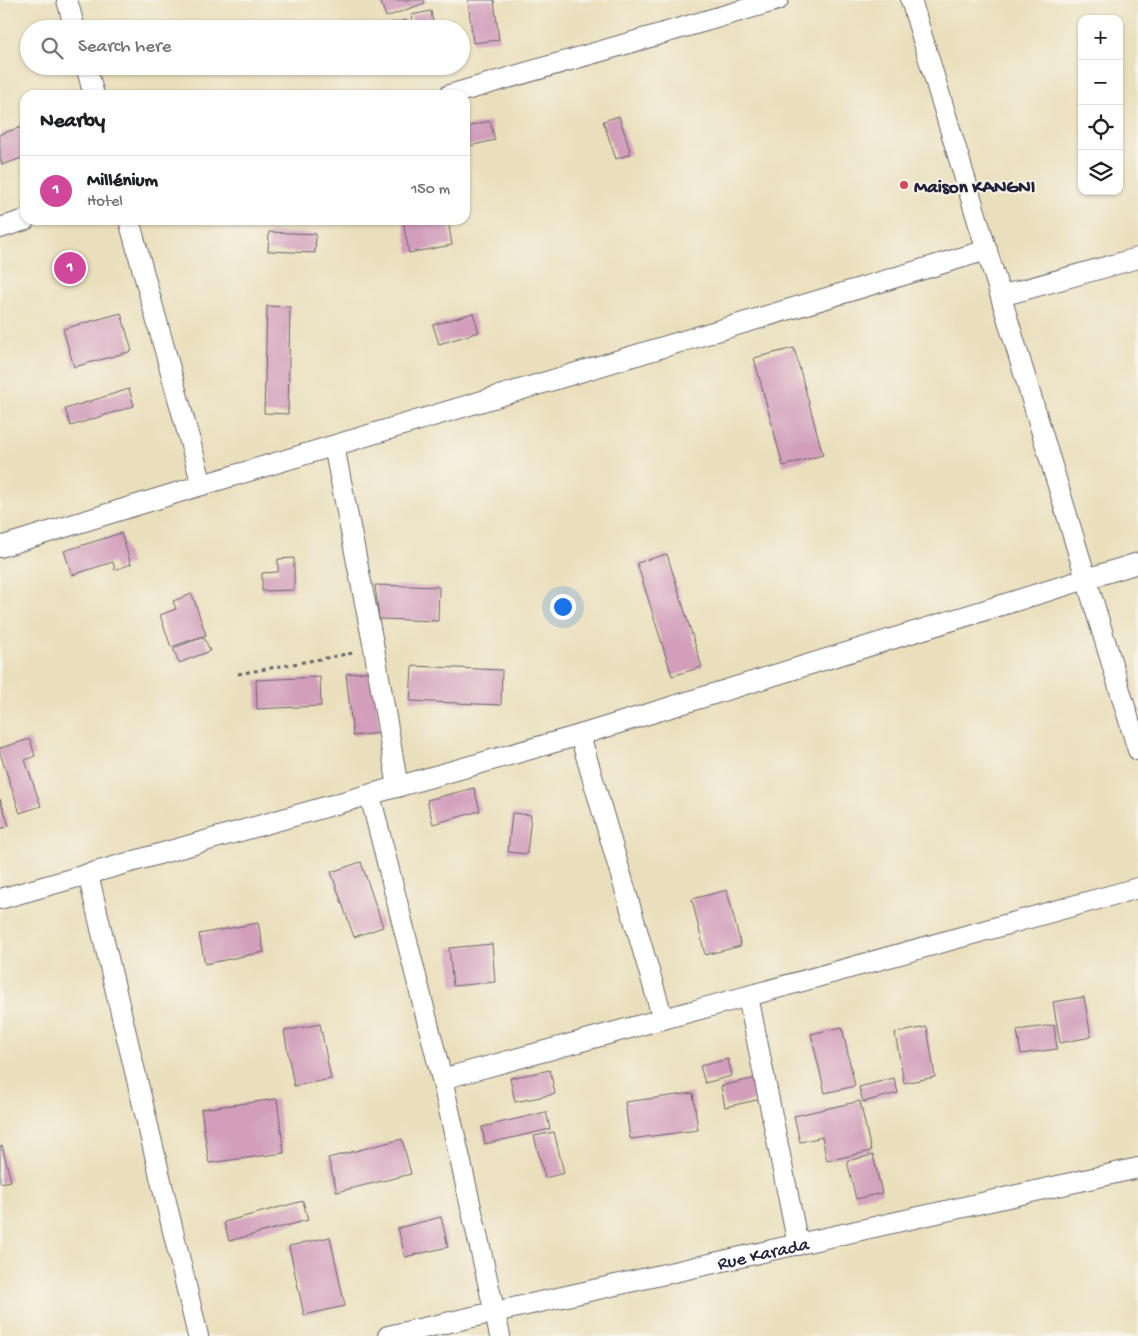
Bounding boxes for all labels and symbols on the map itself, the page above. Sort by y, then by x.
place label: Maison KANGNI [914,177,1035,200]
marker: Maison KANGNI [898,179,910,191]
pin: 1 [54,249,86,287]
your location [550,594,576,620]
street label: Rue Karada [715,1234,813,1277]

